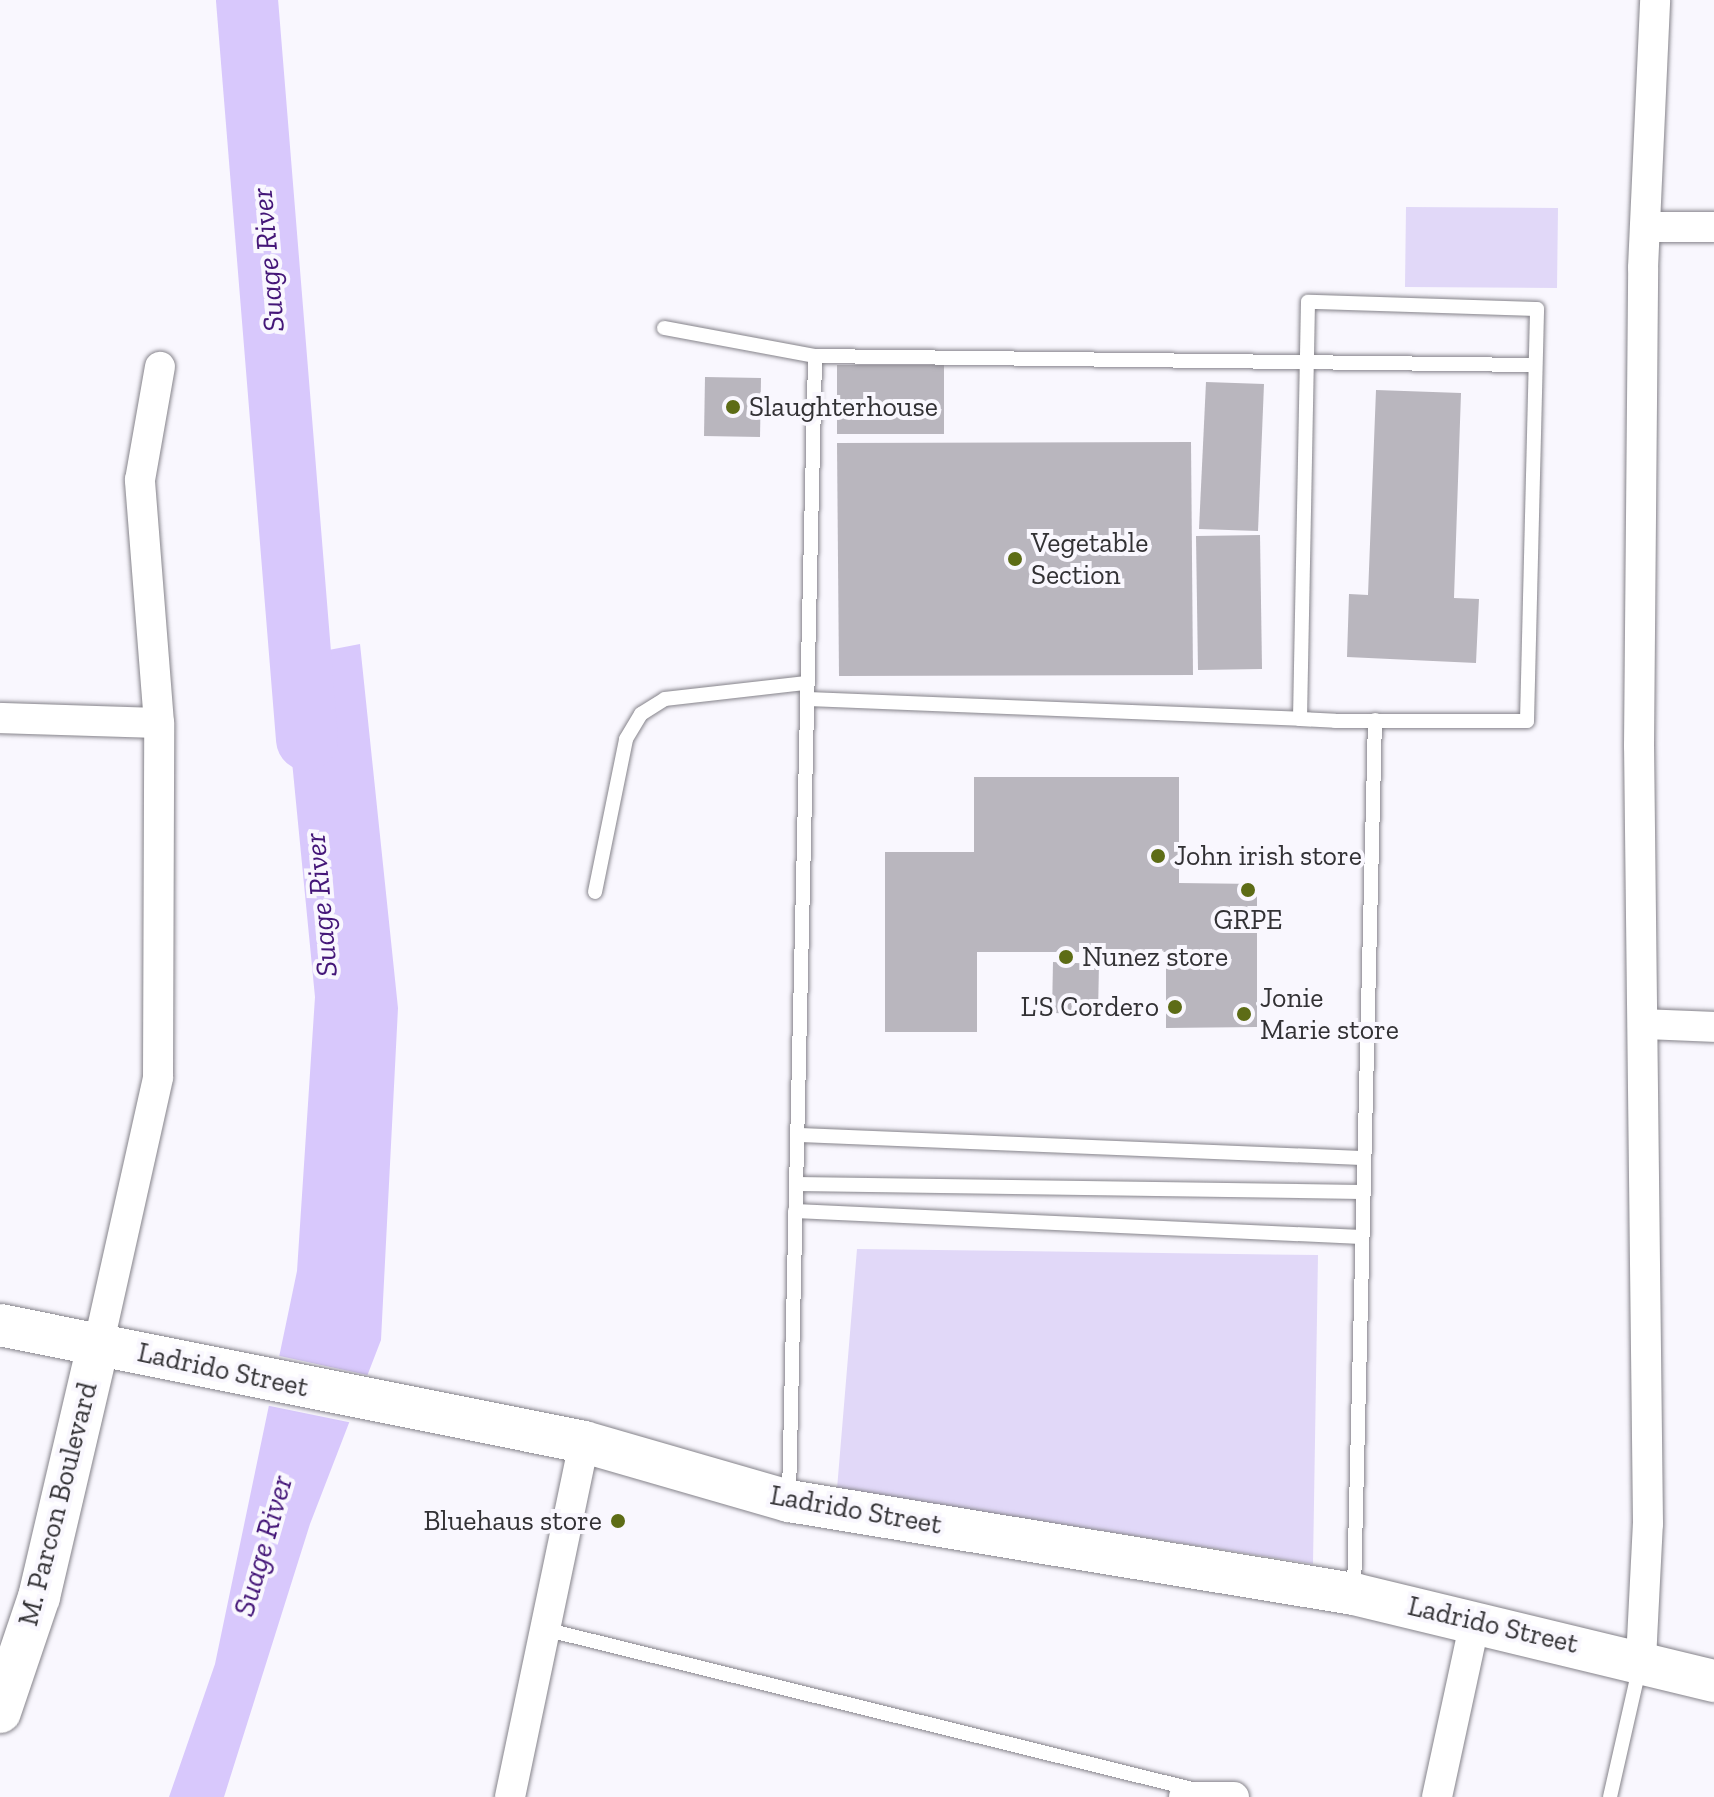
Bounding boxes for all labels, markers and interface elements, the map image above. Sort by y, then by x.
water label: Suage River [244,186,292,334]
place label: Slaughterhouse [749,390,938,424]
marker: Slaughterhouse [724,398,742,416]
place label: Vegetable Section [1031,526,1148,592]
marker: Vegetable Section [1006,550,1024,568]
water label: Suage River [297,831,345,979]
place label: John irish store [1174,839,1362,873]
marker: John irish store [1149,847,1167,865]
marker: GRPE [1239,881,1257,899]
place label: GRPE [1214,903,1282,937]
place label: Nunez store [1082,940,1228,974]
marker: Nunez store [1057,948,1075,966]
place label: Jonie Marie store [1260,981,1399,1047]
place label: L'S Cordero [1020,990,1159,1024]
marker: L'S Cordero [1166,998,1184,1016]
marker: Jonie Marie store [1235,1005,1253,1023]
street label: Ladrido Street [135,1336,311,1404]
street label: M. Parcon Boulevard [11,1379,105,1629]
water label: Suage River [226,1472,300,1620]
street label: Ladrido Street [768,1478,944,1542]
place label: Bluehaus store [423,1504,602,1538]
marker: Bluehaus store [609,1512,627,1530]
street label: Ladrido Street [1405,1589,1581,1661]

